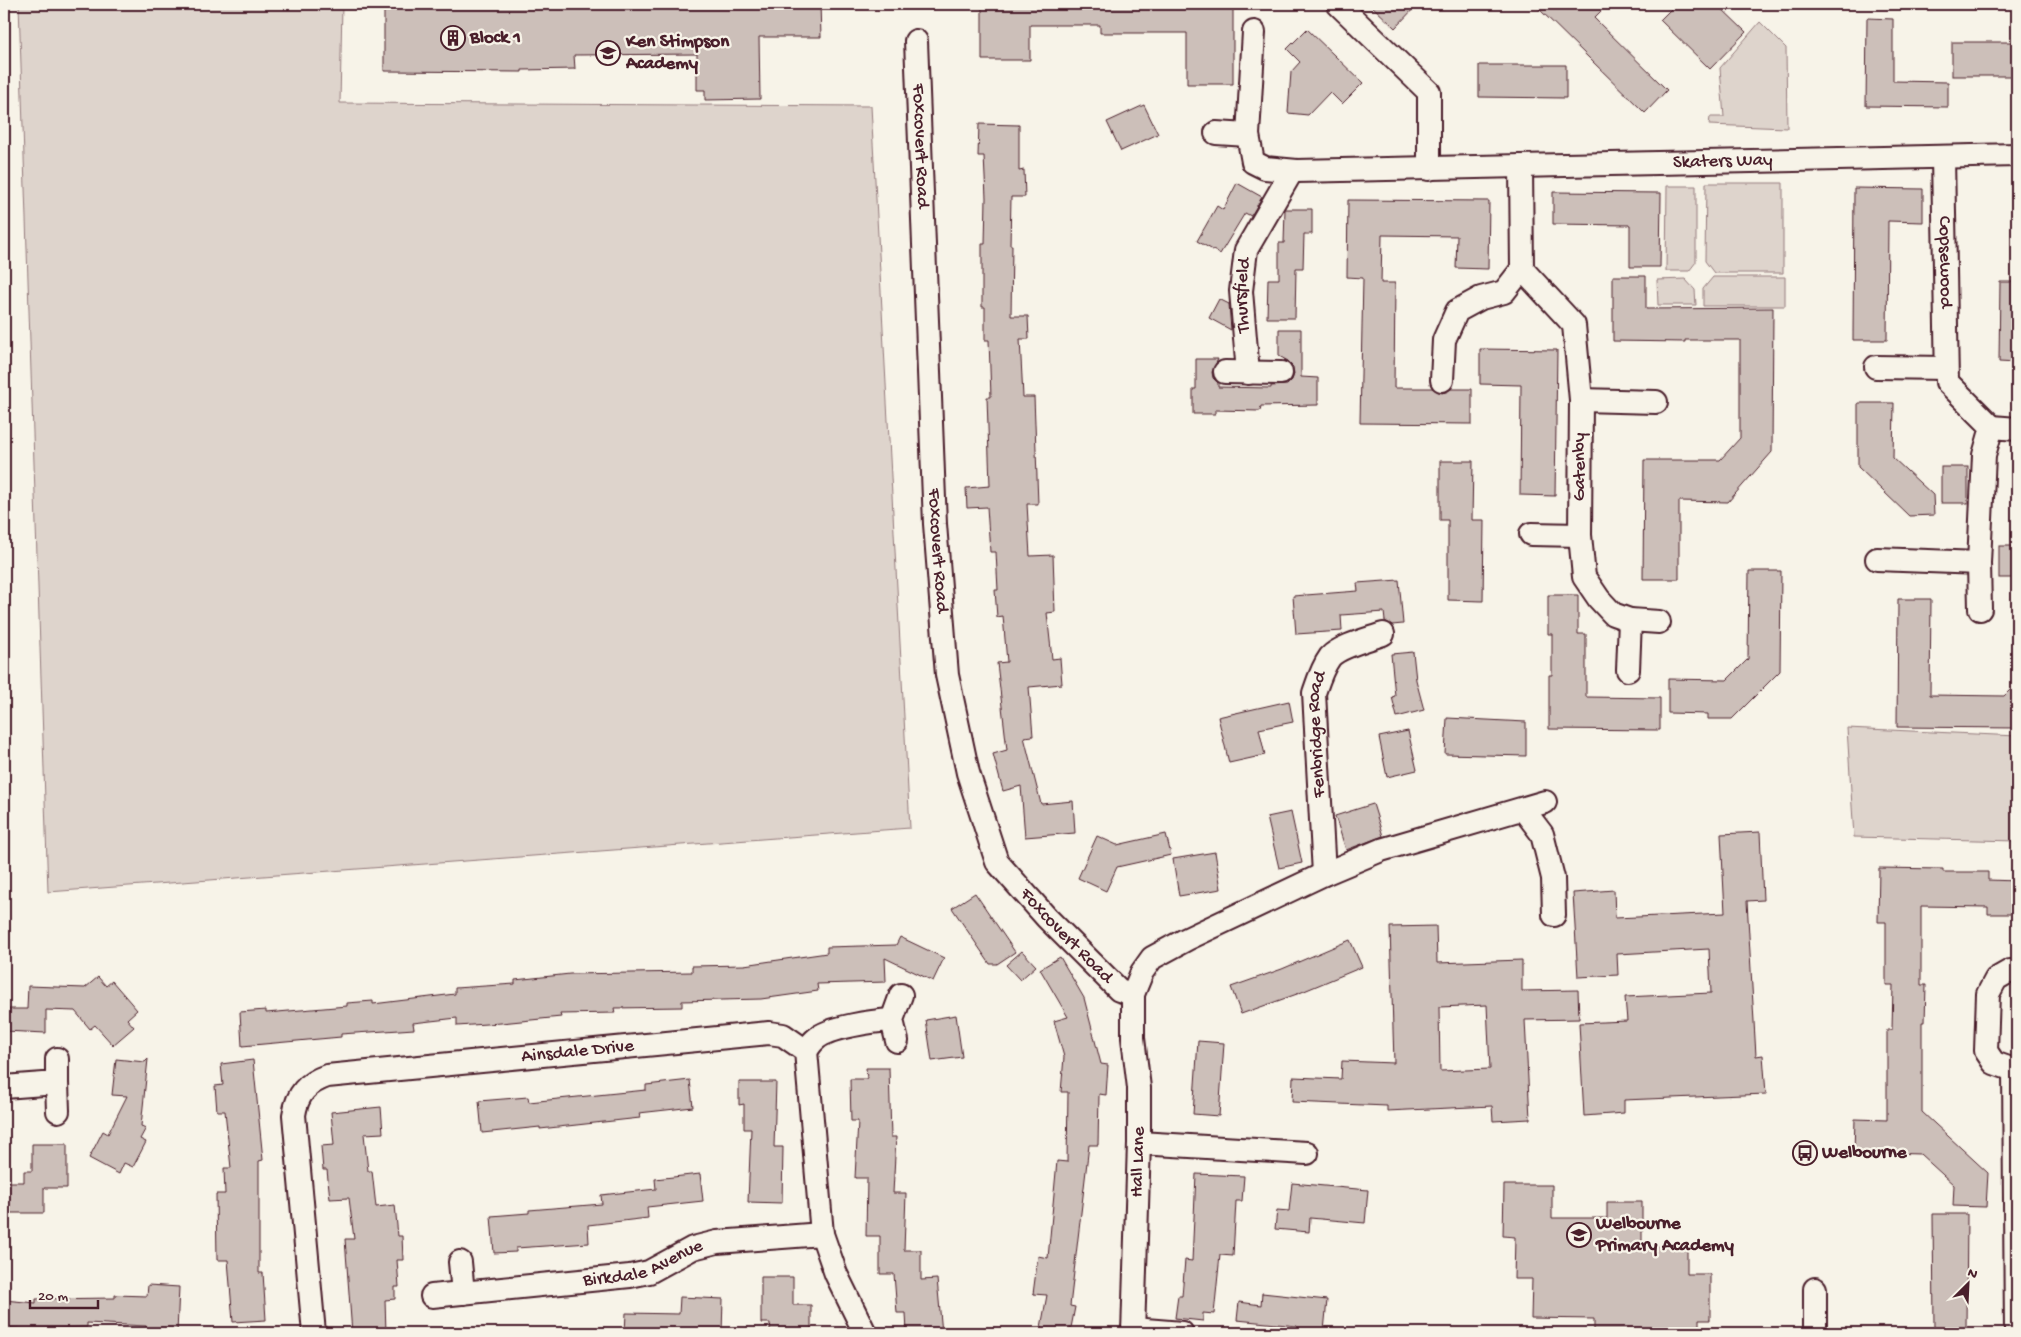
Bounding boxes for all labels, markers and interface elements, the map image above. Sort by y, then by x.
building icon: Block 1 [440,25,466,51]
place label: Block 1 [469,27,521,50]
place label: Ken Stimpson Academy [625,31,730,76]
school or university icon: Ken Stimpson Academy [595,40,621,66]
street label: Foxcovert Road [906,82,934,211]
street label: Skaters Way [1673,149,1773,174]
street label: Copsewood [1933,216,1957,310]
street label: Thursfield [1229,255,1257,335]
street label: Gatenby [1569,432,1592,501]
street label: Foxcovert Road [922,487,954,615]
street label: Fenbridge Road [1302,666,1333,799]
street label: Foxcovert Road [1014,883,1119,990]
street label: Ainsdale Drive [520,1035,635,1069]
street label: Hall Lane [1126,1127,1151,1198]
bus stop icon: Welbourne [1792,1140,1818,1166]
place label: Welbourne [1821,1142,1908,1165]
place label: Welbourne Primary Academy [1595,1213,1735,1258]
school or university icon: Welbourne Primary Academy [1566,1222,1592,1248]
street label: Birkdale Avenue [581,1234,705,1292]
north arrow [1944,1260,1994,1310]
text: N [1965,1265,1980,1284]
scale bar [30,1277,98,1309]
text: 20 m [38,1288,68,1306]

